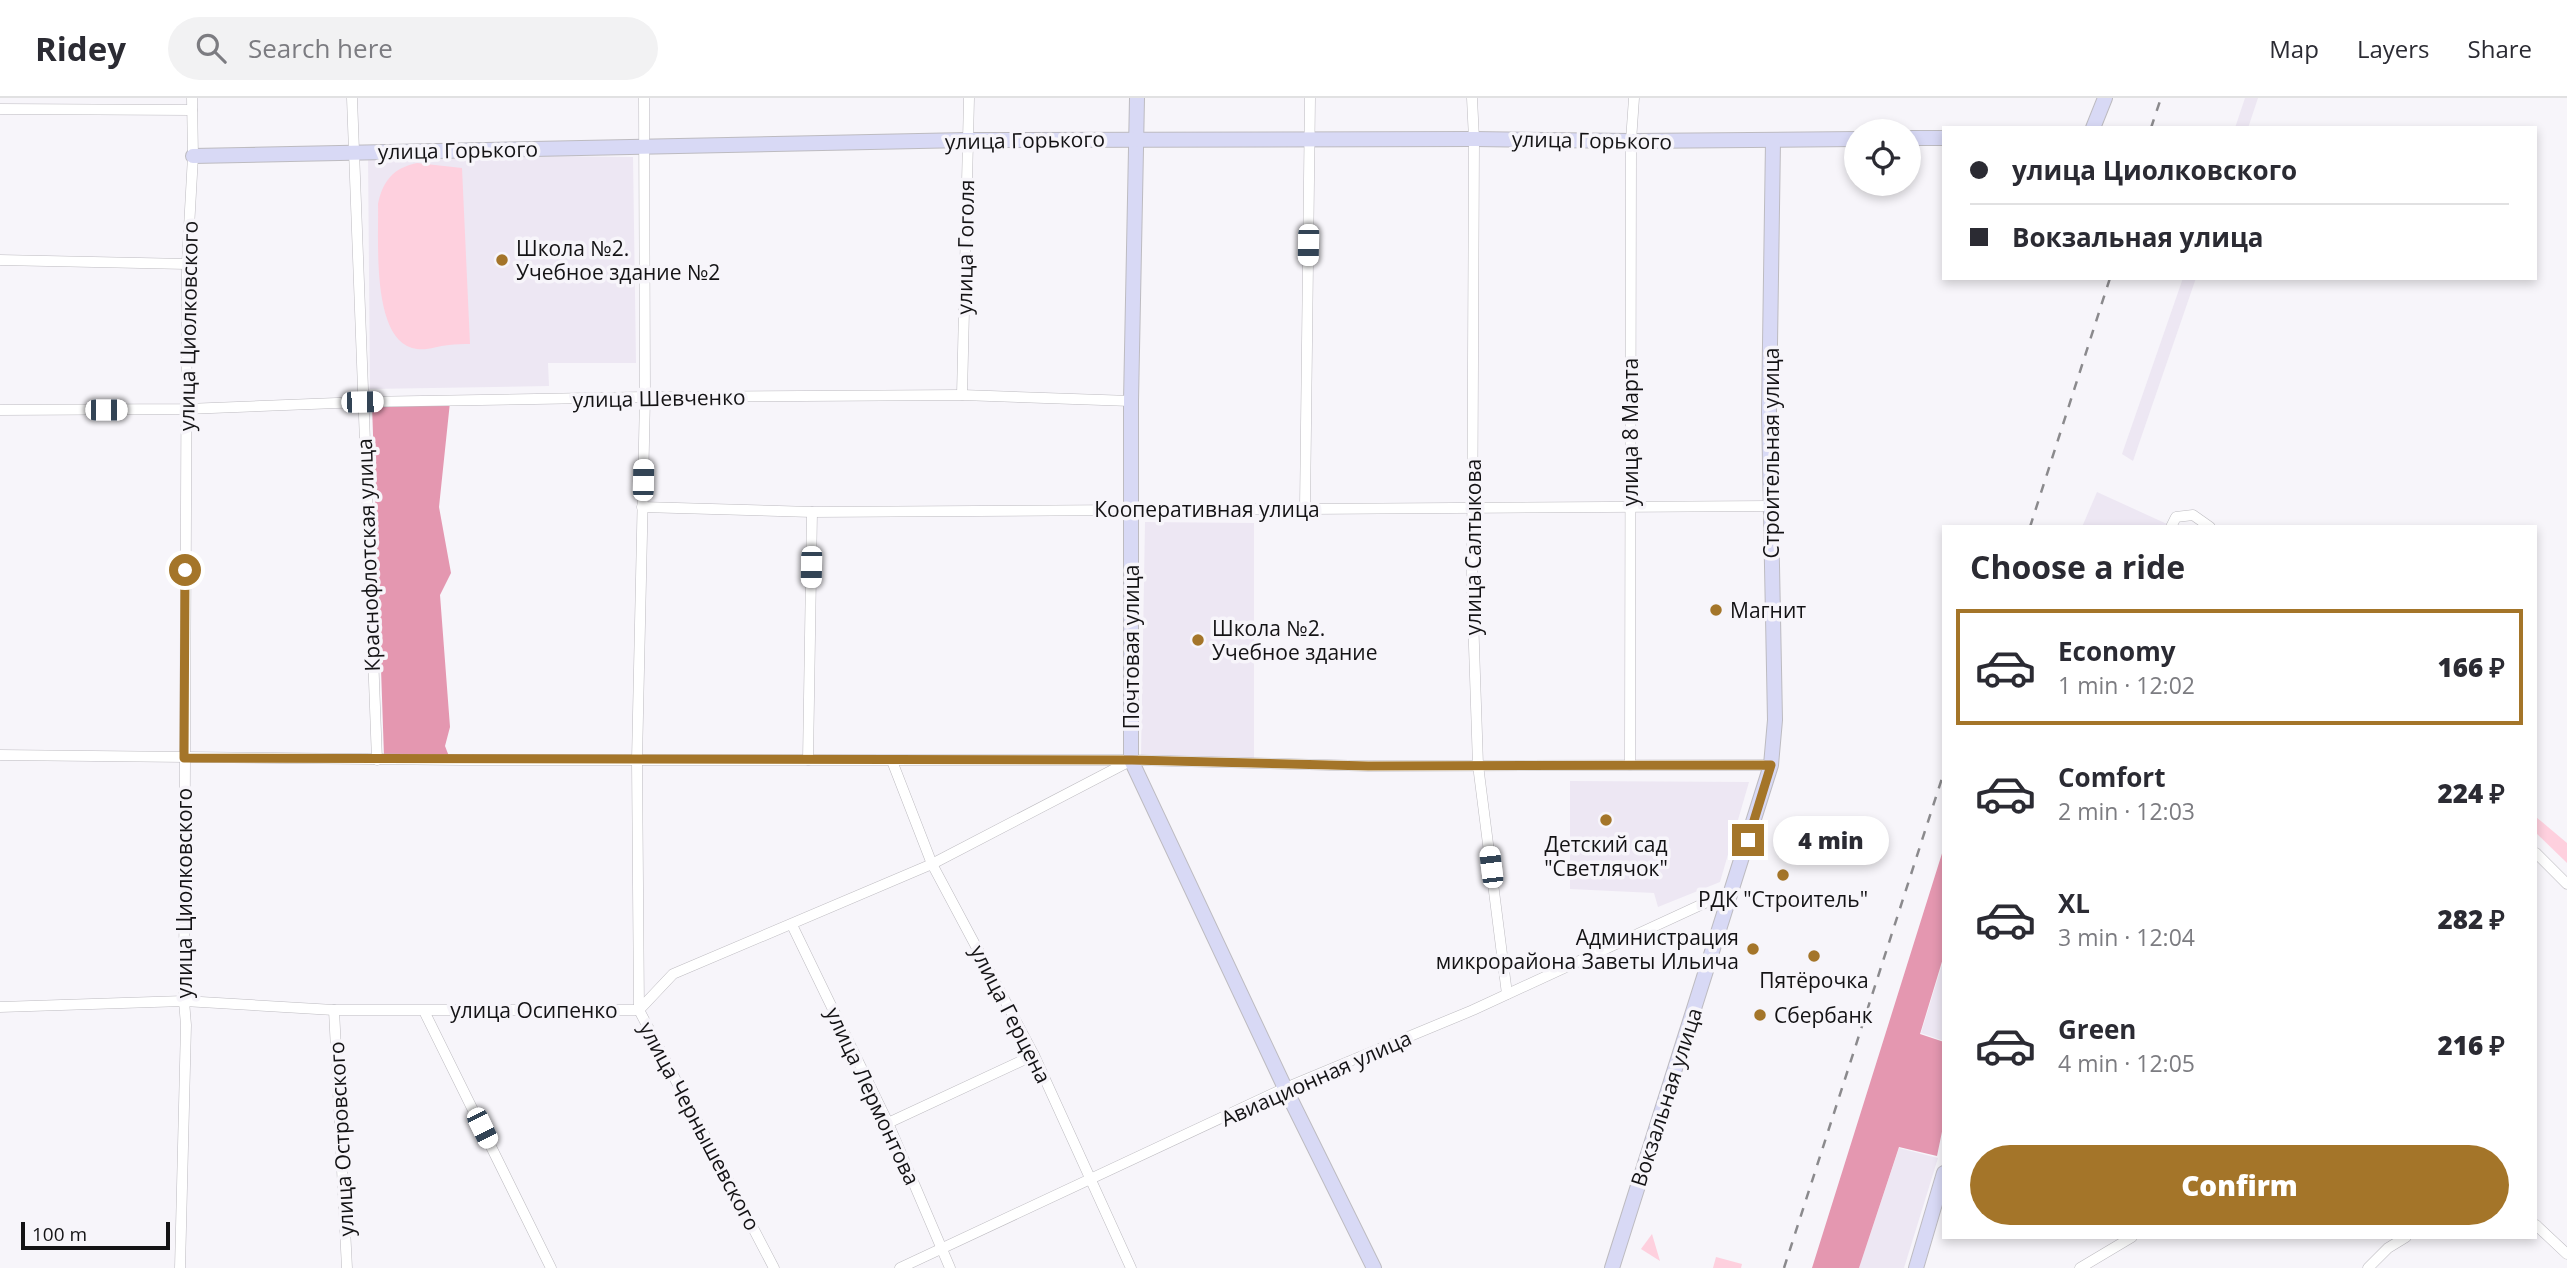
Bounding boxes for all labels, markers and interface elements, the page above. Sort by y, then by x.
search box [168,17,658,80]
text: Ridey [35,26,126,71]
icon: search [192,29,230,67]
text: Search here [248,30,393,66]
text: Map [2269,32,2319,65]
text: Layers [2357,32,2430,65]
text: Share [2468,32,2532,65]
map controls [1844,119,1921,196]
button: locate [1844,119,1921,196]
street label: улица Горького [945,125,1105,155]
street label: улица Горького [1512,125,1672,155]
street label: улица Горького [378,135,538,165]
text: улица Циолковского [2012,152,2297,188]
street label: улица Гоголя [950,179,980,315]
text: Вокзальная улица [2012,219,2264,255]
street label: улица Циолковского [172,221,204,431]
car [1298,224,1319,266]
place label: Школа №2. Учебное здание №2 [516,234,720,286]
marker: Школа №2. Учебное здание №2 [494,252,510,268]
street label: Строительная улица [1757,348,1785,558]
street label: улица 8 Марта [1616,358,1644,506]
street label: улица Шевченко [572,382,746,414]
car [341,391,384,413]
car [86,400,128,421]
street label: Краснофлотская улица [350,438,386,672]
car [633,459,654,501]
street label: улица Салтыкова [1459,459,1487,635]
street label: Кооперативная улица [1094,495,1320,523]
text: Choose a ride [1970,545,2185,588]
car [801,546,822,588]
route start [169,554,201,586]
street label: Почтовая улица [1117,565,1145,729]
place label: Магнит [1730,596,1806,624]
marker: Магнит [1708,602,1724,618]
place label: Школа №2. Учебное здание [1212,614,1378,666]
marker: Школа №2. Учебное здание [1190,632,1206,648]
text: Economy [2058,633,2176,669]
icon: car [1974,636,2037,699]
text: 166 ₽ [2437,649,2505,685]
text: 1 min · 12:02 [2058,669,2195,701]
text: Comfort [2058,759,2165,795]
icon: car [1974,762,2037,825]
text: 224 ₽ [2437,775,2505,811]
street label: улица Циолковского [170,788,198,998]
text: 2 min · 12:03 [2058,795,2195,827]
marker: Детский сад "Светлячок" [1598,812,1614,828]
callout: 4 min [1772,816,1888,864]
route end [1732,824,1764,856]
text: 4 min [1798,824,1864,856]
place label: Детский сад "Светлячок" [1544,830,1668,882]
car [1479,845,1504,889]
marker: РДК "Строитель" [1775,867,1791,883]
place label: РДК "Строитель" [1698,885,1868,913]
text: XL [2058,885,2090,921]
icon: car [1974,888,2037,951]
text: 282 ₽ [2437,901,2505,937]
text: 3 min · 12:04 [2058,921,2195,953]
place label: Администрация микрорайона Заветы Ильича [1436,923,1739,975]
street label: улица Герцена [964,940,1058,1088]
marker: Администрация микрорайона Заветы Ильича [1745,941,1761,957]
marker: Пятёрочка [1806,948,1822,964]
place label: Пятёрочка [1759,966,1869,994]
street label: улица Осипенко [450,996,618,1024]
place label: Сбербанк [1774,1001,1873,1029]
street label: улица Лермонтова [819,1003,927,1189]
street label: Вокзальная улица [1624,1004,1708,1190]
marker: Сбербанк [1752,1007,1768,1023]
text: Green [2058,1011,2136,1047]
icon: car [1974,1014,2037,1077]
street label: улица Чернышевского [633,1017,767,1235]
street label: Авиационная улица [1216,1023,1416,1133]
text: 216 ₽ [2437,1027,2505,1063]
street label: улица Островского [322,1041,360,1237]
text: 4 min · 12:05 [2058,1047,2195,1079]
car [464,1105,501,1151]
button: Confirm [1970,1145,2509,1225]
scale bar [21,1219,170,1251]
text: 100 m [32,1221,87,1247]

